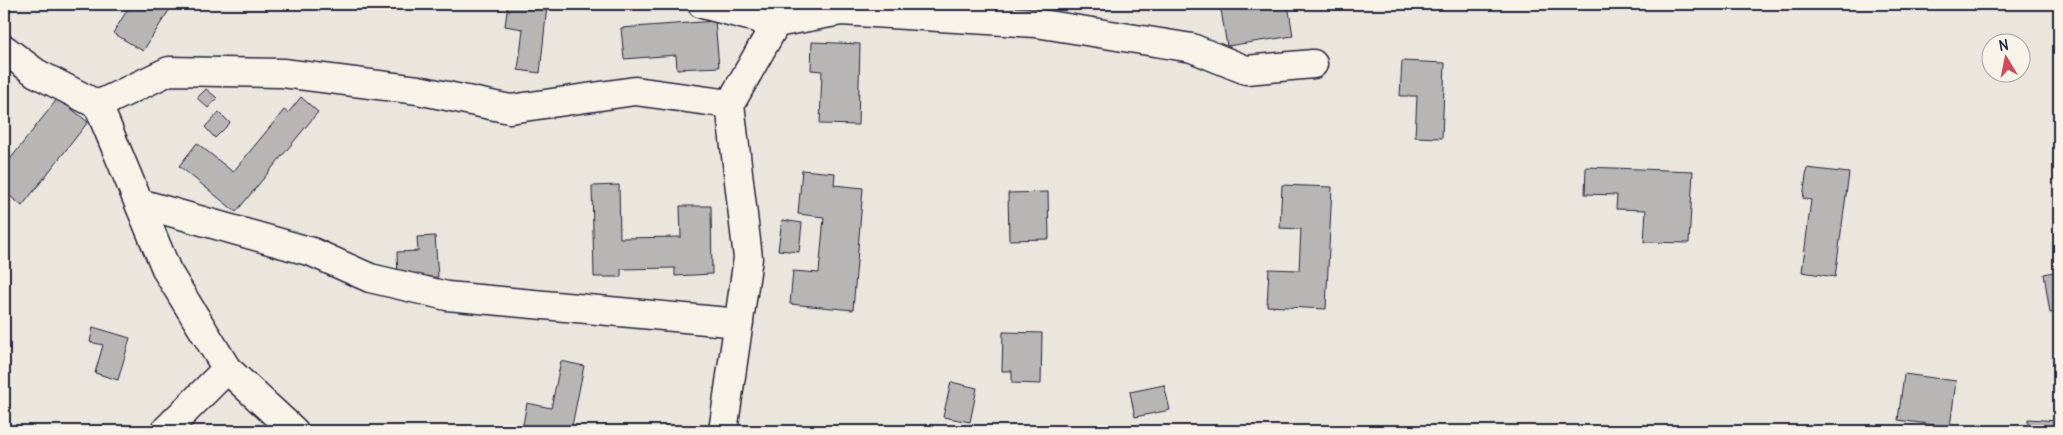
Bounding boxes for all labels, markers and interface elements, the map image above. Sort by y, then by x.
north arrow [1980,32,2030,82]
text: N [1997,35,2010,55]

